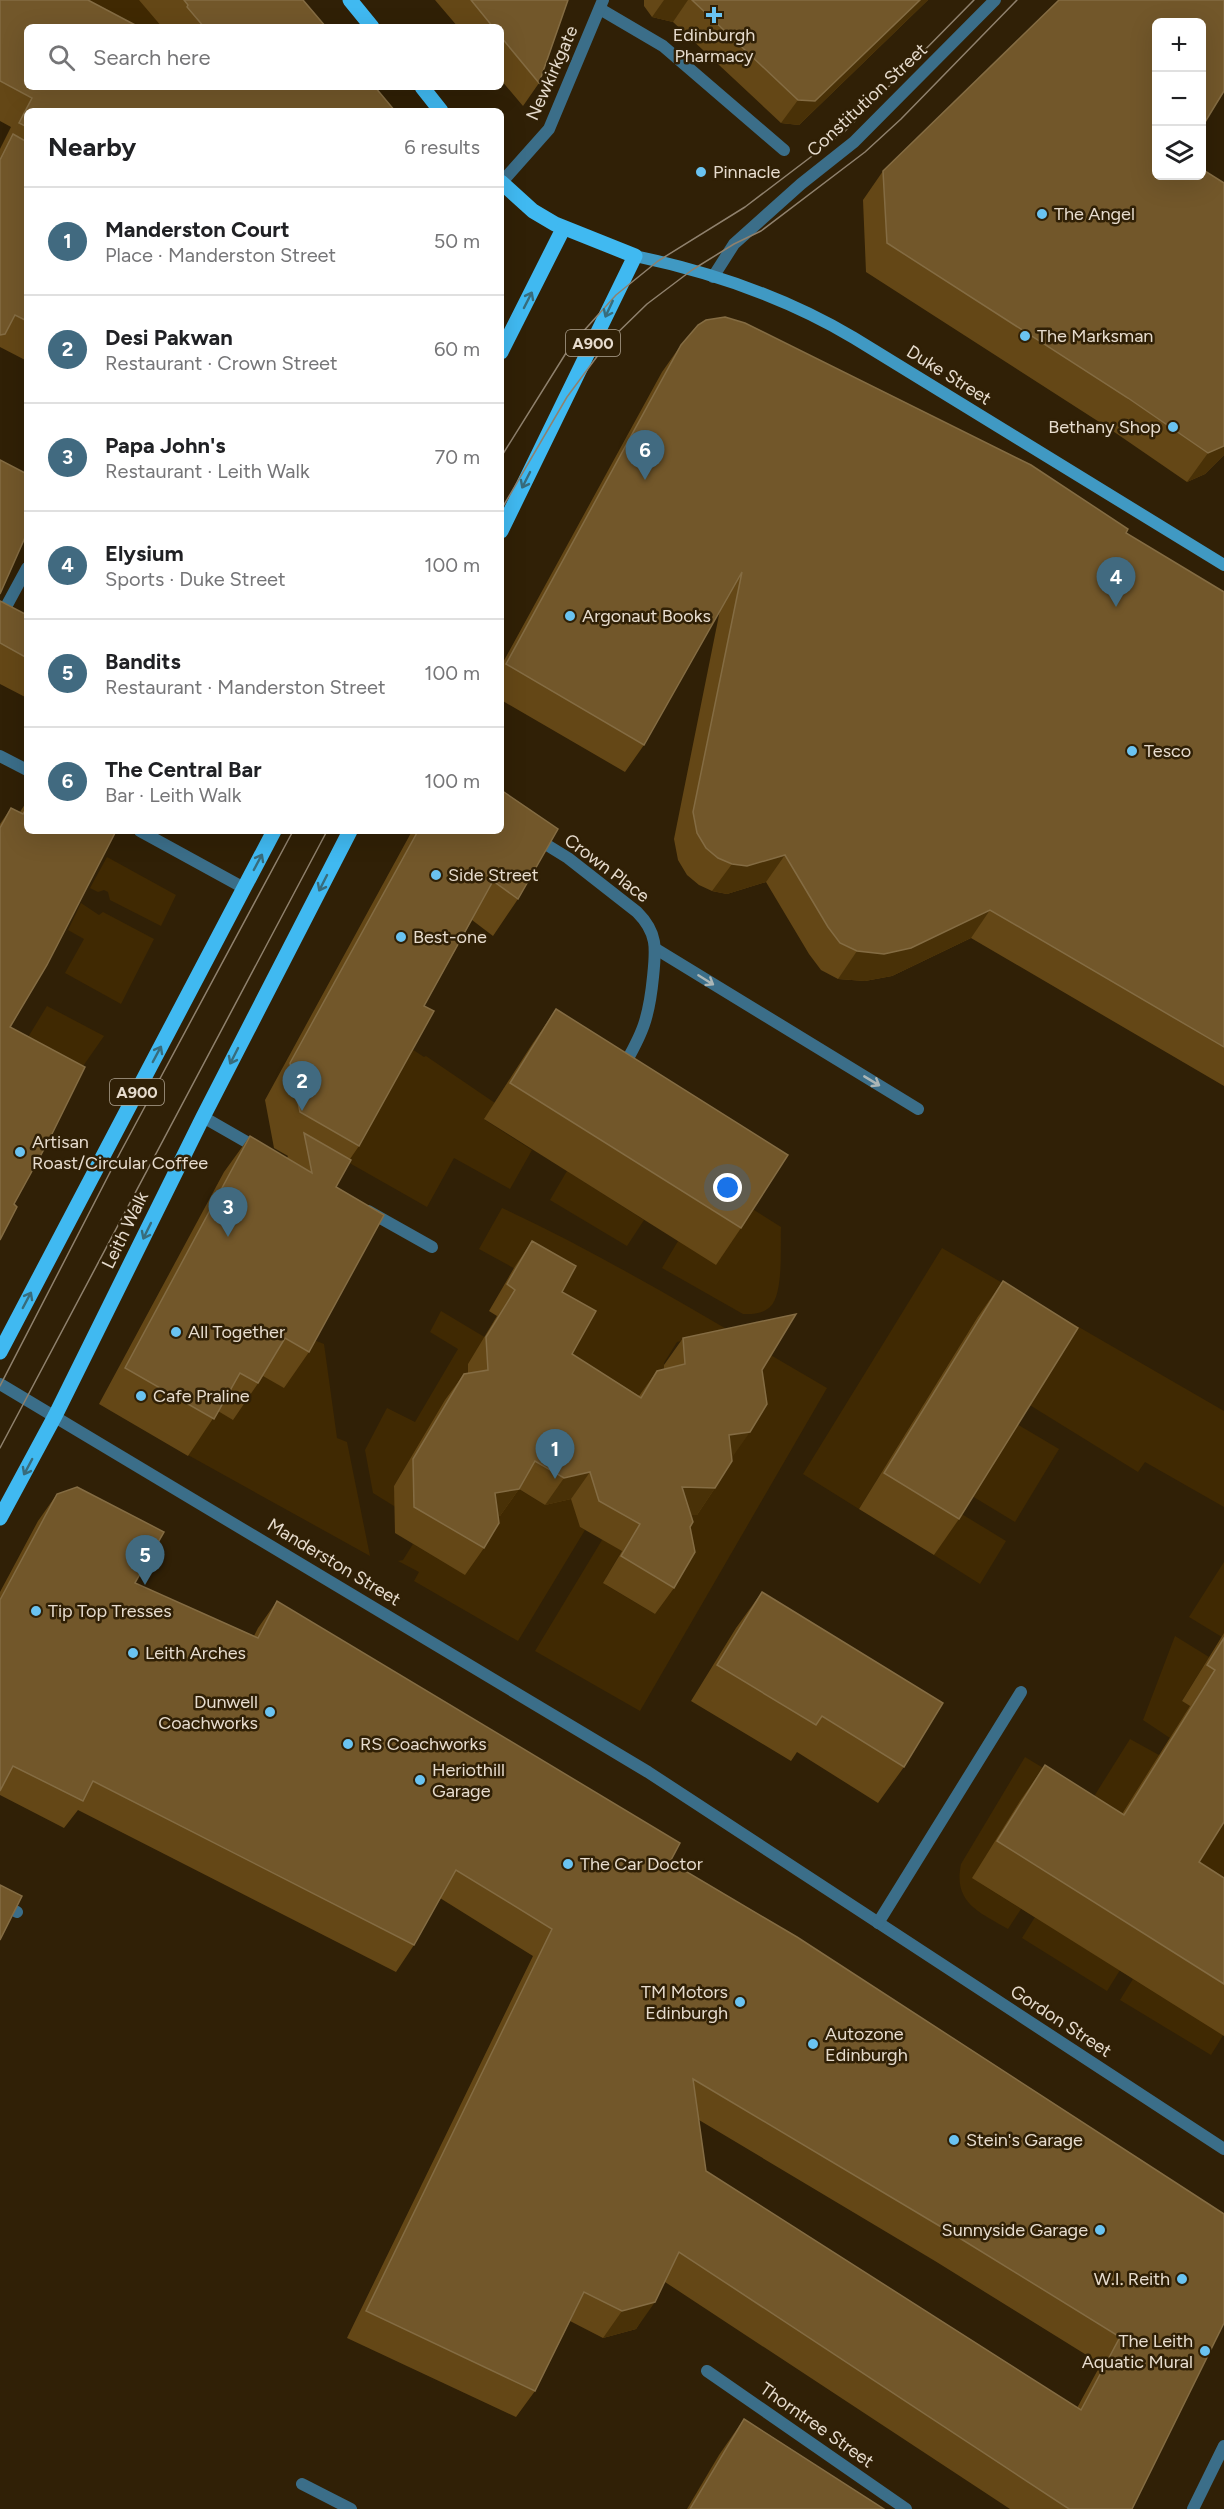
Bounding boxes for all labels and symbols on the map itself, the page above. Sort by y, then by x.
marker: Edinburgh Pharmacy [707,8,721,22]
street label: Newkirkgate [521,22,583,124]
place label: Edinburgh Pharmacy [673,24,755,67]
street label: Constitution Street [802,39,932,161]
place label: Pinnacle [713,161,781,183]
marker: Pinnacle [694,165,708,179]
place label: The Angel [1054,203,1135,225]
marker: The Angel [1035,207,1049,221]
one-way arrow [522,291,534,309]
one-way arrow [603,299,615,317]
place label: The Marksman [1037,325,1153,347]
marker: The Marksman [1018,329,1032,343]
road number: A900 [566,330,620,356]
street label: Duke Street [903,340,996,410]
place label: Bethany Shop [1048,416,1161,438]
marker: Bethany Shop [1166,420,1180,434]
pin: 6 [626,430,664,480]
one-way arrow [520,471,532,489]
pin: 4 [1096,558,1136,607]
place label: Argonaut Books [582,605,711,627]
marker: Argonaut Books [563,609,577,623]
place label: Tesco [1144,740,1191,762]
marker: Tesco [1125,744,1139,758]
street label: Crown Place [560,829,654,907]
one-way arrow [253,854,264,872]
place label: Side Street [448,864,539,886]
marker: Side Street [429,868,443,882]
one-way arrow [317,874,329,892]
place label: Best-one [413,926,487,948]
marker: Best-one [394,930,408,944]
one-way arrow [697,974,714,986]
one-way arrow [152,1045,163,1063]
one-way arrow [228,1047,239,1065]
pin: 2 [282,1062,322,1111]
one-way arrow [864,1075,881,1088]
road number: A900 [110,1079,164,1105]
place label: Artisan Roast/Circular Coffee [32,1131,208,1174]
marker: Artisan Roast/Circular Coffee [13,1145,27,1159]
your location [713,1173,742,1202]
street label: Leith Walk [97,1188,153,1272]
pin: 3 [208,1188,248,1237]
one-way arrow [141,1221,152,1239]
one-way arrow [22,1292,33,1310]
place label: All Together [188,1321,285,1343]
marker: All Together [169,1325,183,1339]
place label: Cafe Praline [153,1385,250,1407]
marker: Cafe Praline [134,1389,148,1403]
pin: 1 [536,1430,574,1479]
one-way arrow [22,1458,34,1475]
street label: Manderston Street [263,1514,405,1611]
pin: 5 [126,1536,164,1585]
place label: Tip Top Tresses [48,1600,172,1622]
marker: Tip Top Tresses [29,1604,43,1618]
place label: Leith Arches [145,1642,246,1664]
marker: Leith Arches [126,1646,140,1660]
place label: Dunwell Coachworks [158,1691,258,1734]
marker: Dunwell Coachworks [263,1705,277,1719]
place label: RS Coachworks [360,1733,487,1755]
marker: RS Coachworks [341,1737,355,1751]
place label: Heriothill Garage [432,1759,505,1802]
marker: Heriothill Garage [413,1773,427,1787]
place label: The Car Doctor [580,1853,703,1875]
marker: The Car Doctor [561,1857,575,1871]
street label: Gordon Street [1006,1980,1116,2062]
place label: TM Motors Edinburgh [641,1981,728,2024]
marker: TM Motors Edinburgh [733,1995,747,2009]
place label: Autozone Edinburgh [825,2023,908,2066]
marker: Autozone Edinburgh [806,2037,820,2051]
place label: Stein's Garage [966,2129,1083,2151]
marker: Stein's Garage [947,2133,961,2147]
place label: Sunnyside Garage [942,2219,1088,2241]
marker: Sunnyside Garage [1093,2223,1107,2237]
place label: W.I. Reith [1094,2268,1170,2290]
marker: W.I. Reith [1175,2272,1189,2286]
place label: The Leith Aquatic Mural [1082,2330,1193,2373]
marker: The Leith Aquatic Mural [1198,2344,1212,2358]
street label: Thorntree Street [756,2378,878,2473]

